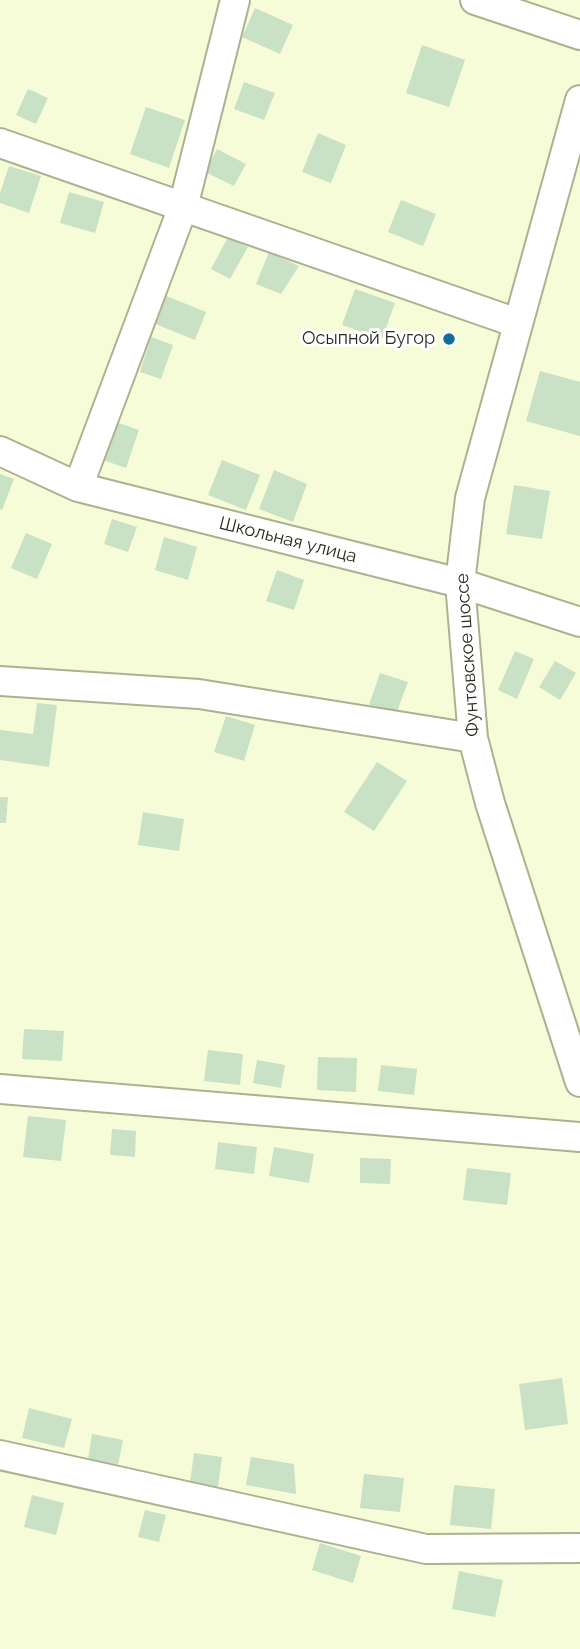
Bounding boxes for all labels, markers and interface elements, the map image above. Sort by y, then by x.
place label: Осыпной Бугор [302,328,435,350]
marker: Осыпной Бугор [441,331,457,347]
street label: Школьная улица [217,512,359,568]
street label: Фунтовское шоссе [452,573,484,737]

